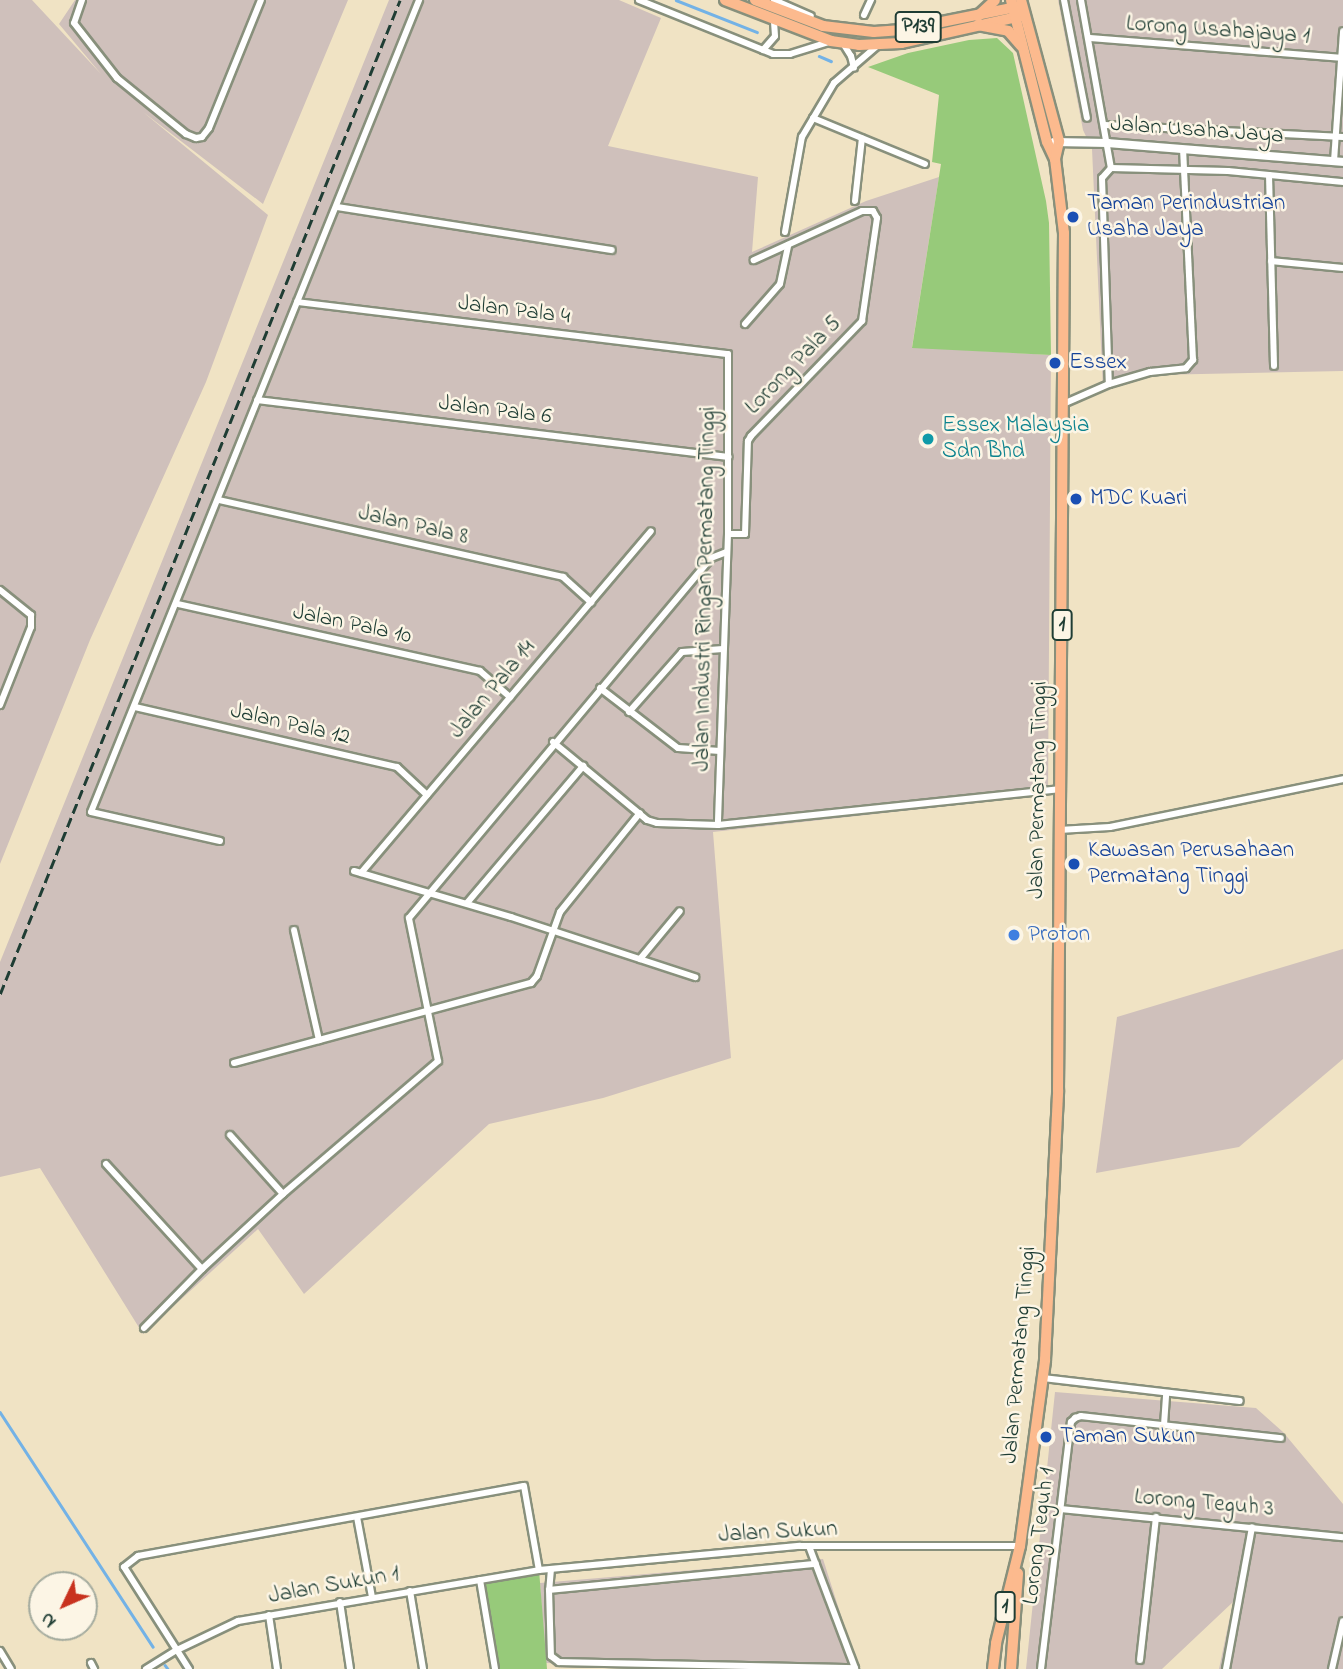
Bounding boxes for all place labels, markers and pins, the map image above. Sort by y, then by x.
place label: Taman Perindustrian Usaha Jaya [1087,190,1285,244]
marker: Taman Perindustrian Usaha Jaya [1065,209,1081,225]
place label: Essex [1069,349,1127,377]
marker: Essex [1047,355,1063,371]
place label: Essex Malaysia Sdn Bhd [942,412,1089,466]
marker: Essex Malaysia Sdn Bhd [920,431,936,447]
place label: MDC Kuari [1090,485,1187,513]
marker: MDC Kuari [1068,491,1084,507]
place label: Kawasan Perusahaan Permatang Tinggi [1088,837,1294,891]
marker: Kawasan Perusahaan Permatang Tinggi [1066,856,1082,872]
place label: Proton [1028,921,1090,949]
marker: Proton [1006,927,1022,943]
place label: Taman Sukun [1060,1423,1195,1451]
marker: Taman Sukun [1038,1429,1054,1445]

